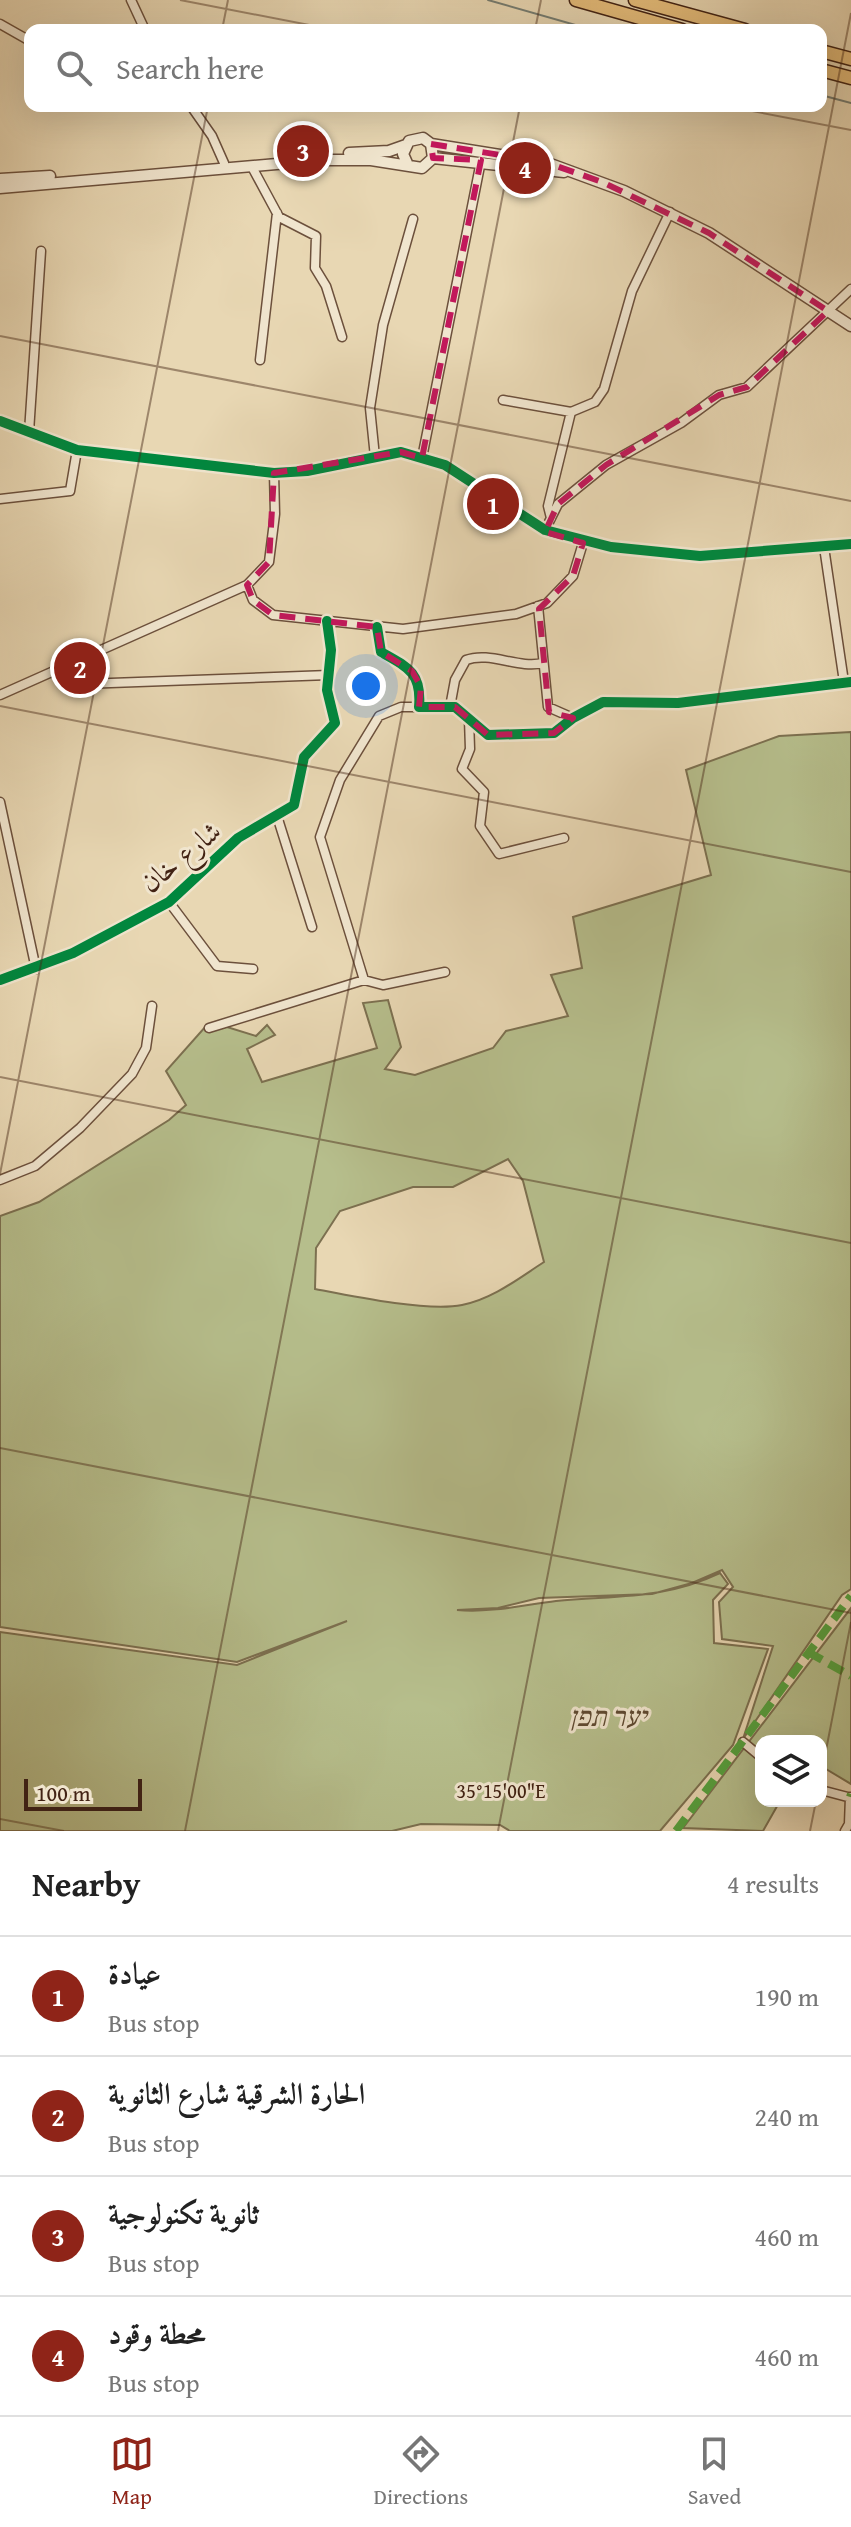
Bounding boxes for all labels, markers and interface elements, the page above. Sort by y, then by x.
search box [24,24,827,112]
icon: search [52,46,96,90]
text: Search here [116,46,264,90]
pin: 3 [277,121,329,181]
pin: 4 [499,138,551,198]
pin: 1 [467,474,519,534]
pin: 2 [54,638,106,698]
your location [346,666,386,706]
street label: شارع خان [131,810,232,905]
park label: יער תפן [570,1695,650,1736]
map controls [755,1735,827,1807]
button: layers [755,1735,827,1807]
scale bar [24,1775,142,1811]
text: 35°15'00"E [457,1776,545,1805]
text: 100 m [36,1777,91,1809]
text: Nearby [32,1859,141,1908]
text: 4 results [727,1864,819,1903]
text: عيادة [108,1951,161,1995]
text: 1 [51,1977,65,2016]
text: 190 m [754,1977,819,2016]
text: Bus stop [108,2003,200,2042]
text: الحارة الشرقية شارع الثانوية [108,2071,365,2115]
text: 2 [51,2097,65,2136]
text: 240 m [754,2097,819,2136]
text: Bus stop [108,2123,200,2162]
text: ثانوية تكنولوجية [108,2191,259,2235]
text: 3 [51,2217,65,2256]
text: 460 m [754,2217,819,2256]
text: Bus stop [108,2243,200,2282]
text: محطة وقود [108,2311,205,2355]
text: 4 [51,2337,65,2376]
text: 460 m [754,2337,819,2376]
text: Bus stop [108,2363,200,2402]
tab: Map [110,2432,154,2512]
tab: Directions [374,2432,468,2512]
tab: Saved [688,2432,741,2512]

